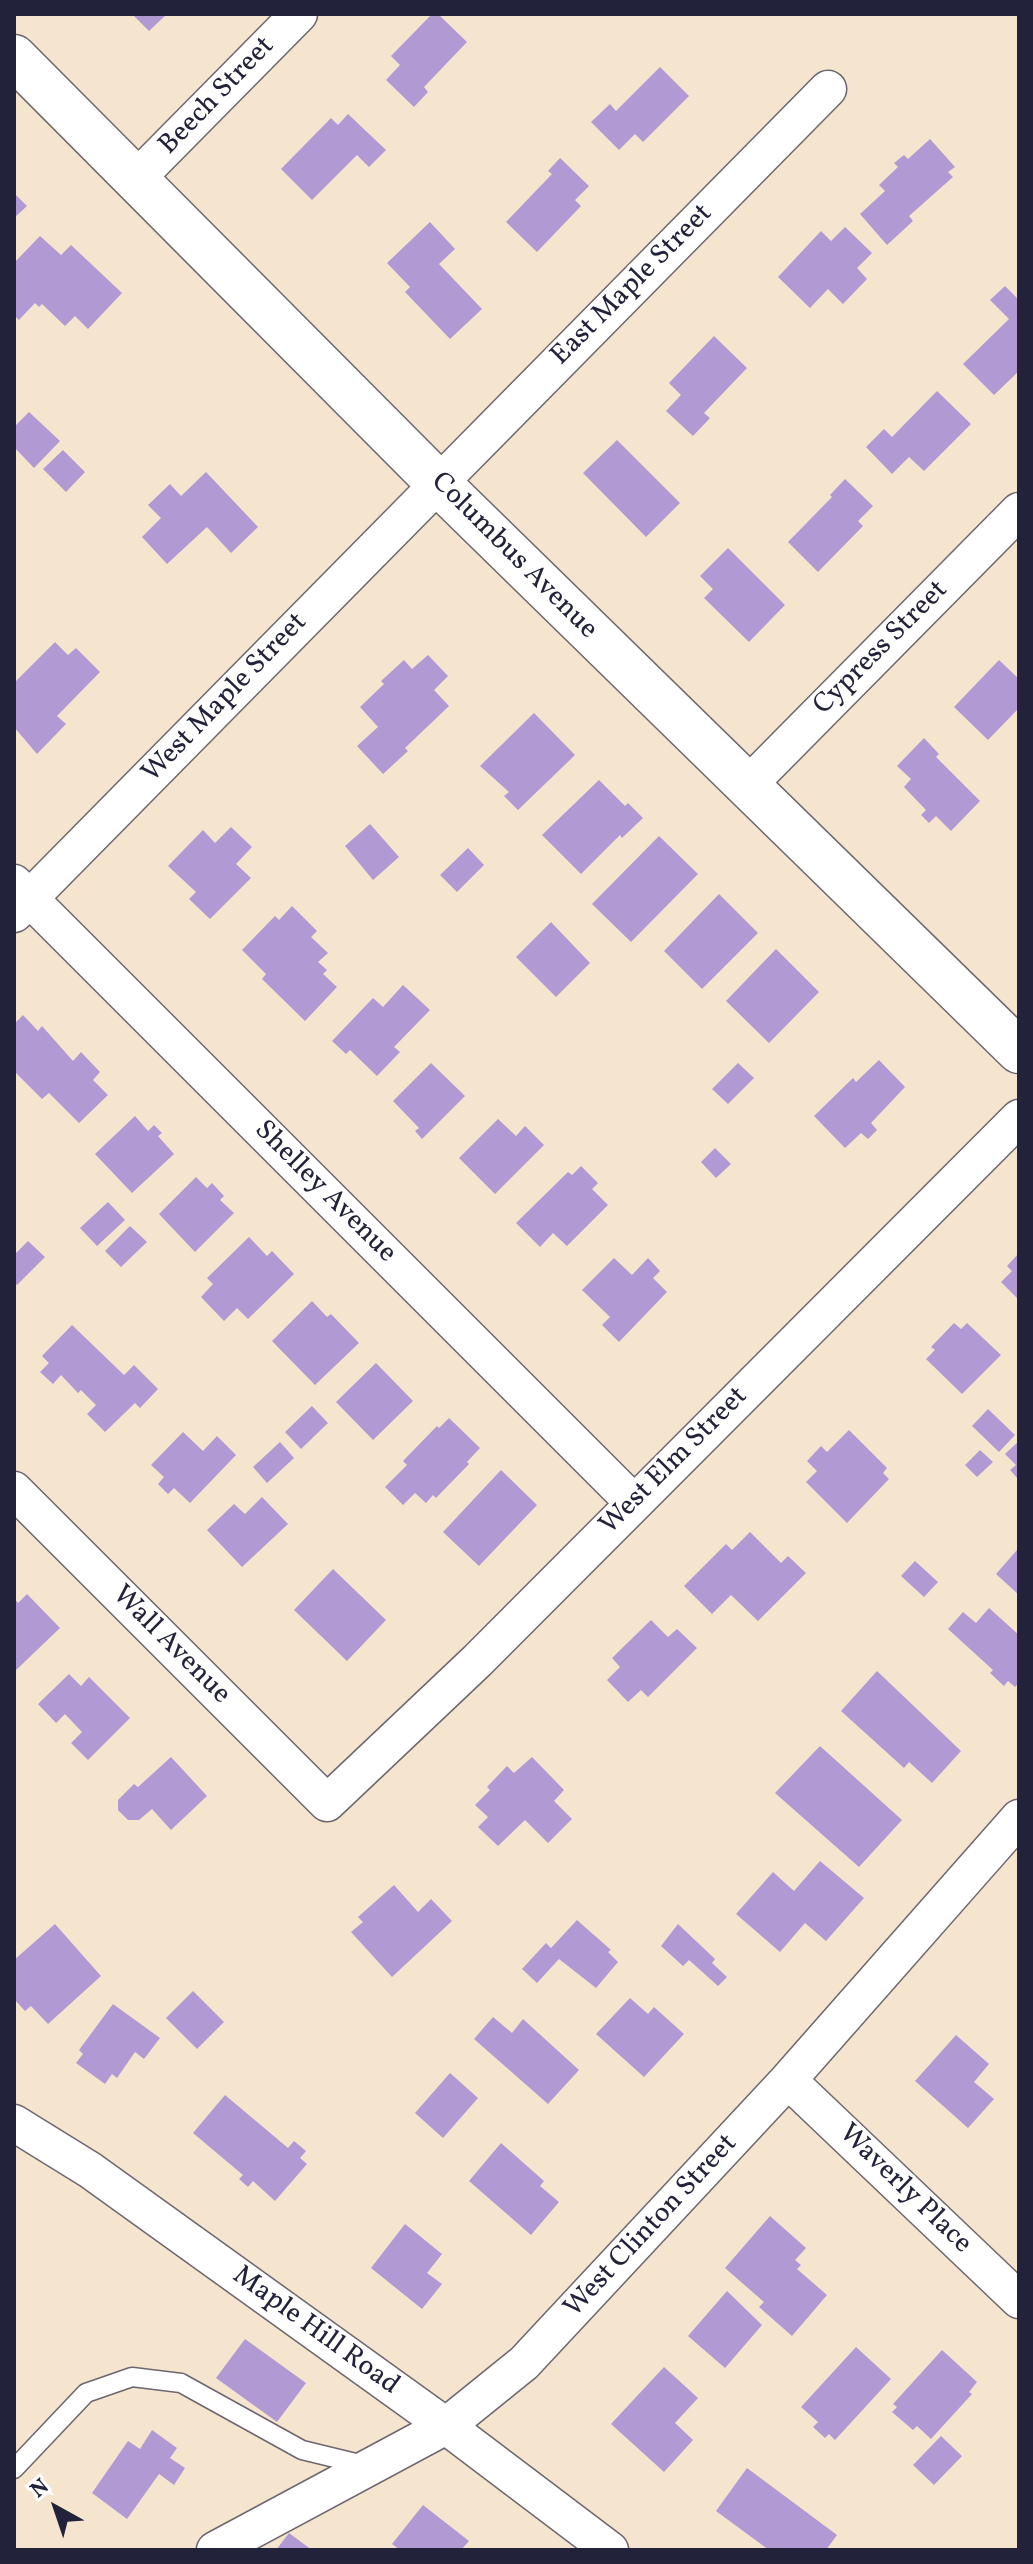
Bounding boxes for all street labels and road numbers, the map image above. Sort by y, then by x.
street label: Beech Street [153,31,283,163]
street label: East Maple Street [545,198,721,374]
street label: Columbus Avenue [423,467,603,647]
street label: Cypress Street [808,575,956,723]
street label: West Maple Street [136,607,316,791]
street label: Shelley Avenue [246,1115,402,1271]
street label: West Elm Street [594,1381,756,1543]
street label: Wall Avenue [104,1580,236,1712]
street label: Waverly Place [830,2118,978,2262]
street label: West Clinton Street [558,2128,746,2326]
street label: Maple Hill Road [225,2260,405,2404]

